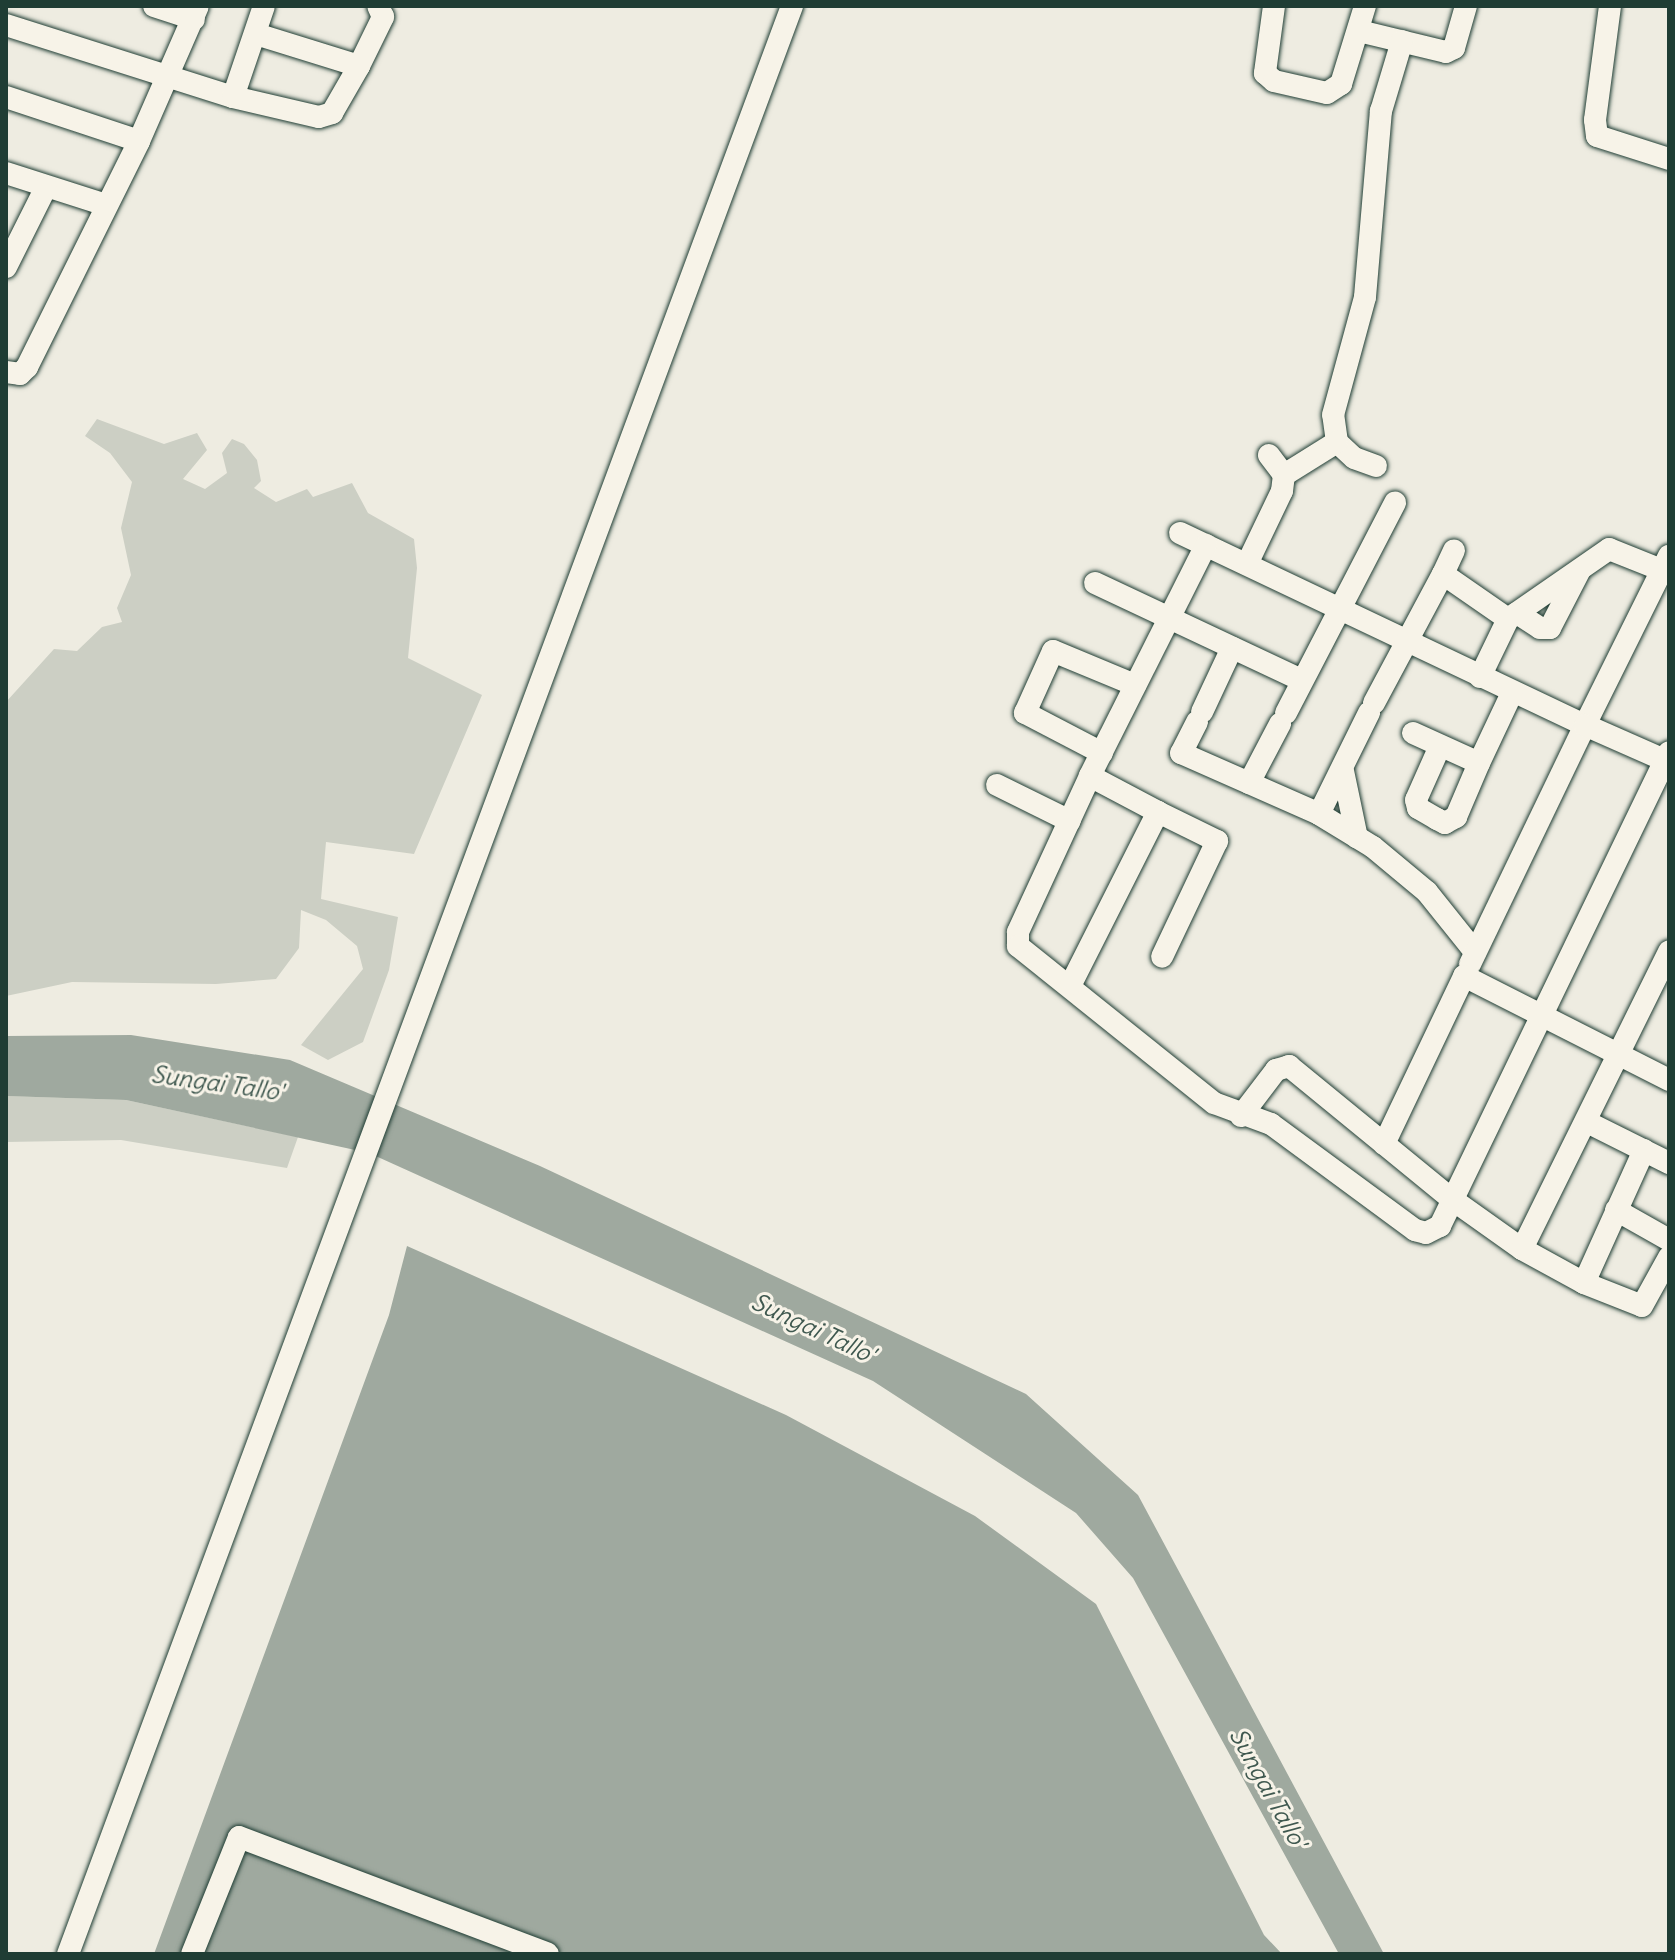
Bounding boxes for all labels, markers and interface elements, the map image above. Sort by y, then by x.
water label: Sungai Tallo' [149,1060,285,1106]
water label: Sungai Tallo' [747,1287,879,1369]
water label: Sungai Tallo' [1223,1723,1313,1853]

